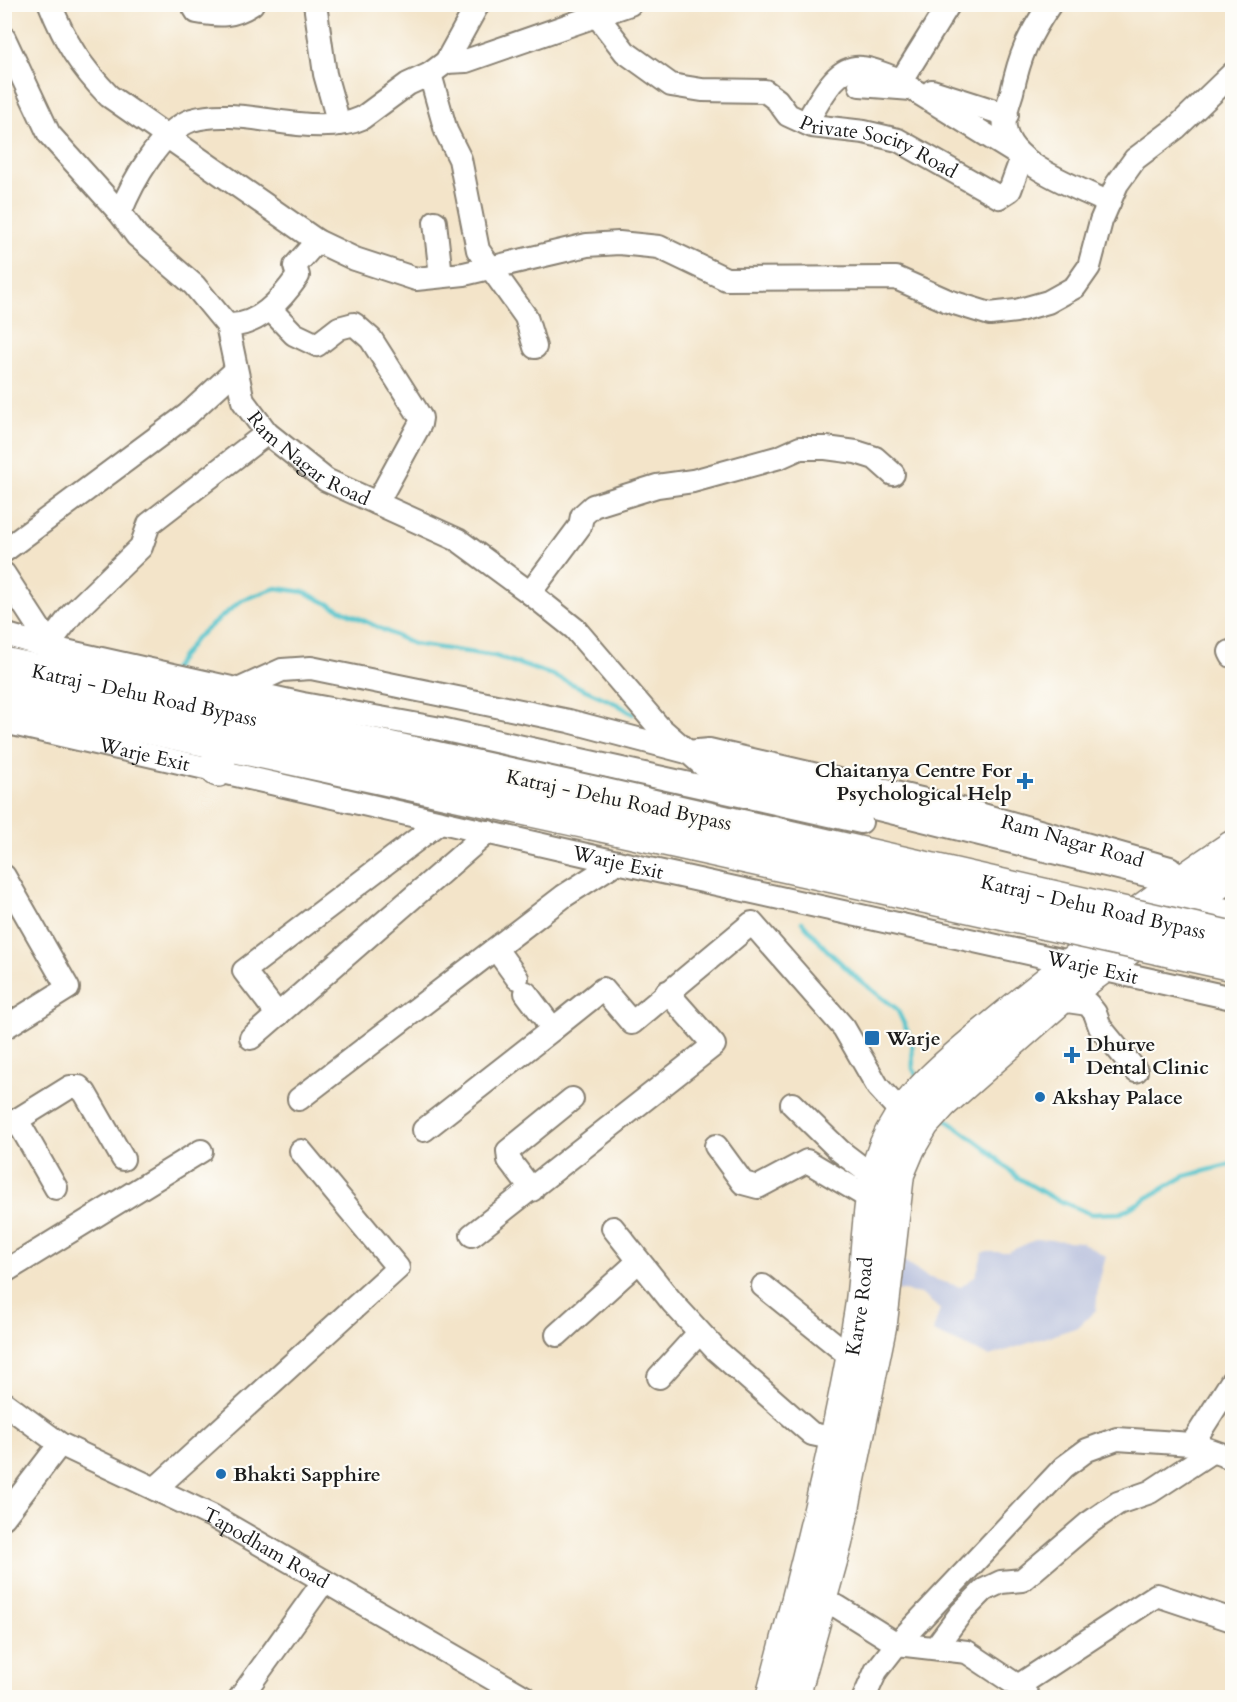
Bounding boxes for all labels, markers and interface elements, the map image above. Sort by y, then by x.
street label: Private Socity Road [795,109,963,185]
street label: Ram Nagar Road [241,405,375,512]
street label: Katraj - Dehu Road Bypass [29,657,260,732]
street label: Warje Exit [95,730,193,778]
place label: Chaitanya Centre For Psychological Help [815,757,1013,807]
street label: Katraj - Dehu Road Bypass [504,763,734,837]
marker: Chaitanya Centre For Psychological Help [1016,772,1034,790]
street label: Ram Nagar Road [998,807,1147,874]
street label: Warje Exit [569,839,667,886]
street label: Katraj - Dehu Road Bypass [978,868,1209,945]
street label: Warje Exit [1044,944,1141,991]
place label: Warje [885,1025,941,1052]
marker: Warje [863,1029,881,1047]
place label: Dhurve Dental Clinic [1086,1031,1209,1081]
marker: Dhurve Dental Clinic [1063,1046,1081,1064]
place label: Akshay Palace [1052,1084,1183,1111]
marker: Akshay Palace [1033,1090,1047,1104]
street label: Karve Road [839,1255,879,1358]
place label: Bhakti Sapphire [233,1461,381,1488]
marker: Bhakti Sapphire [214,1467,228,1481]
street label: Tapodham Road [199,1500,334,1595]

